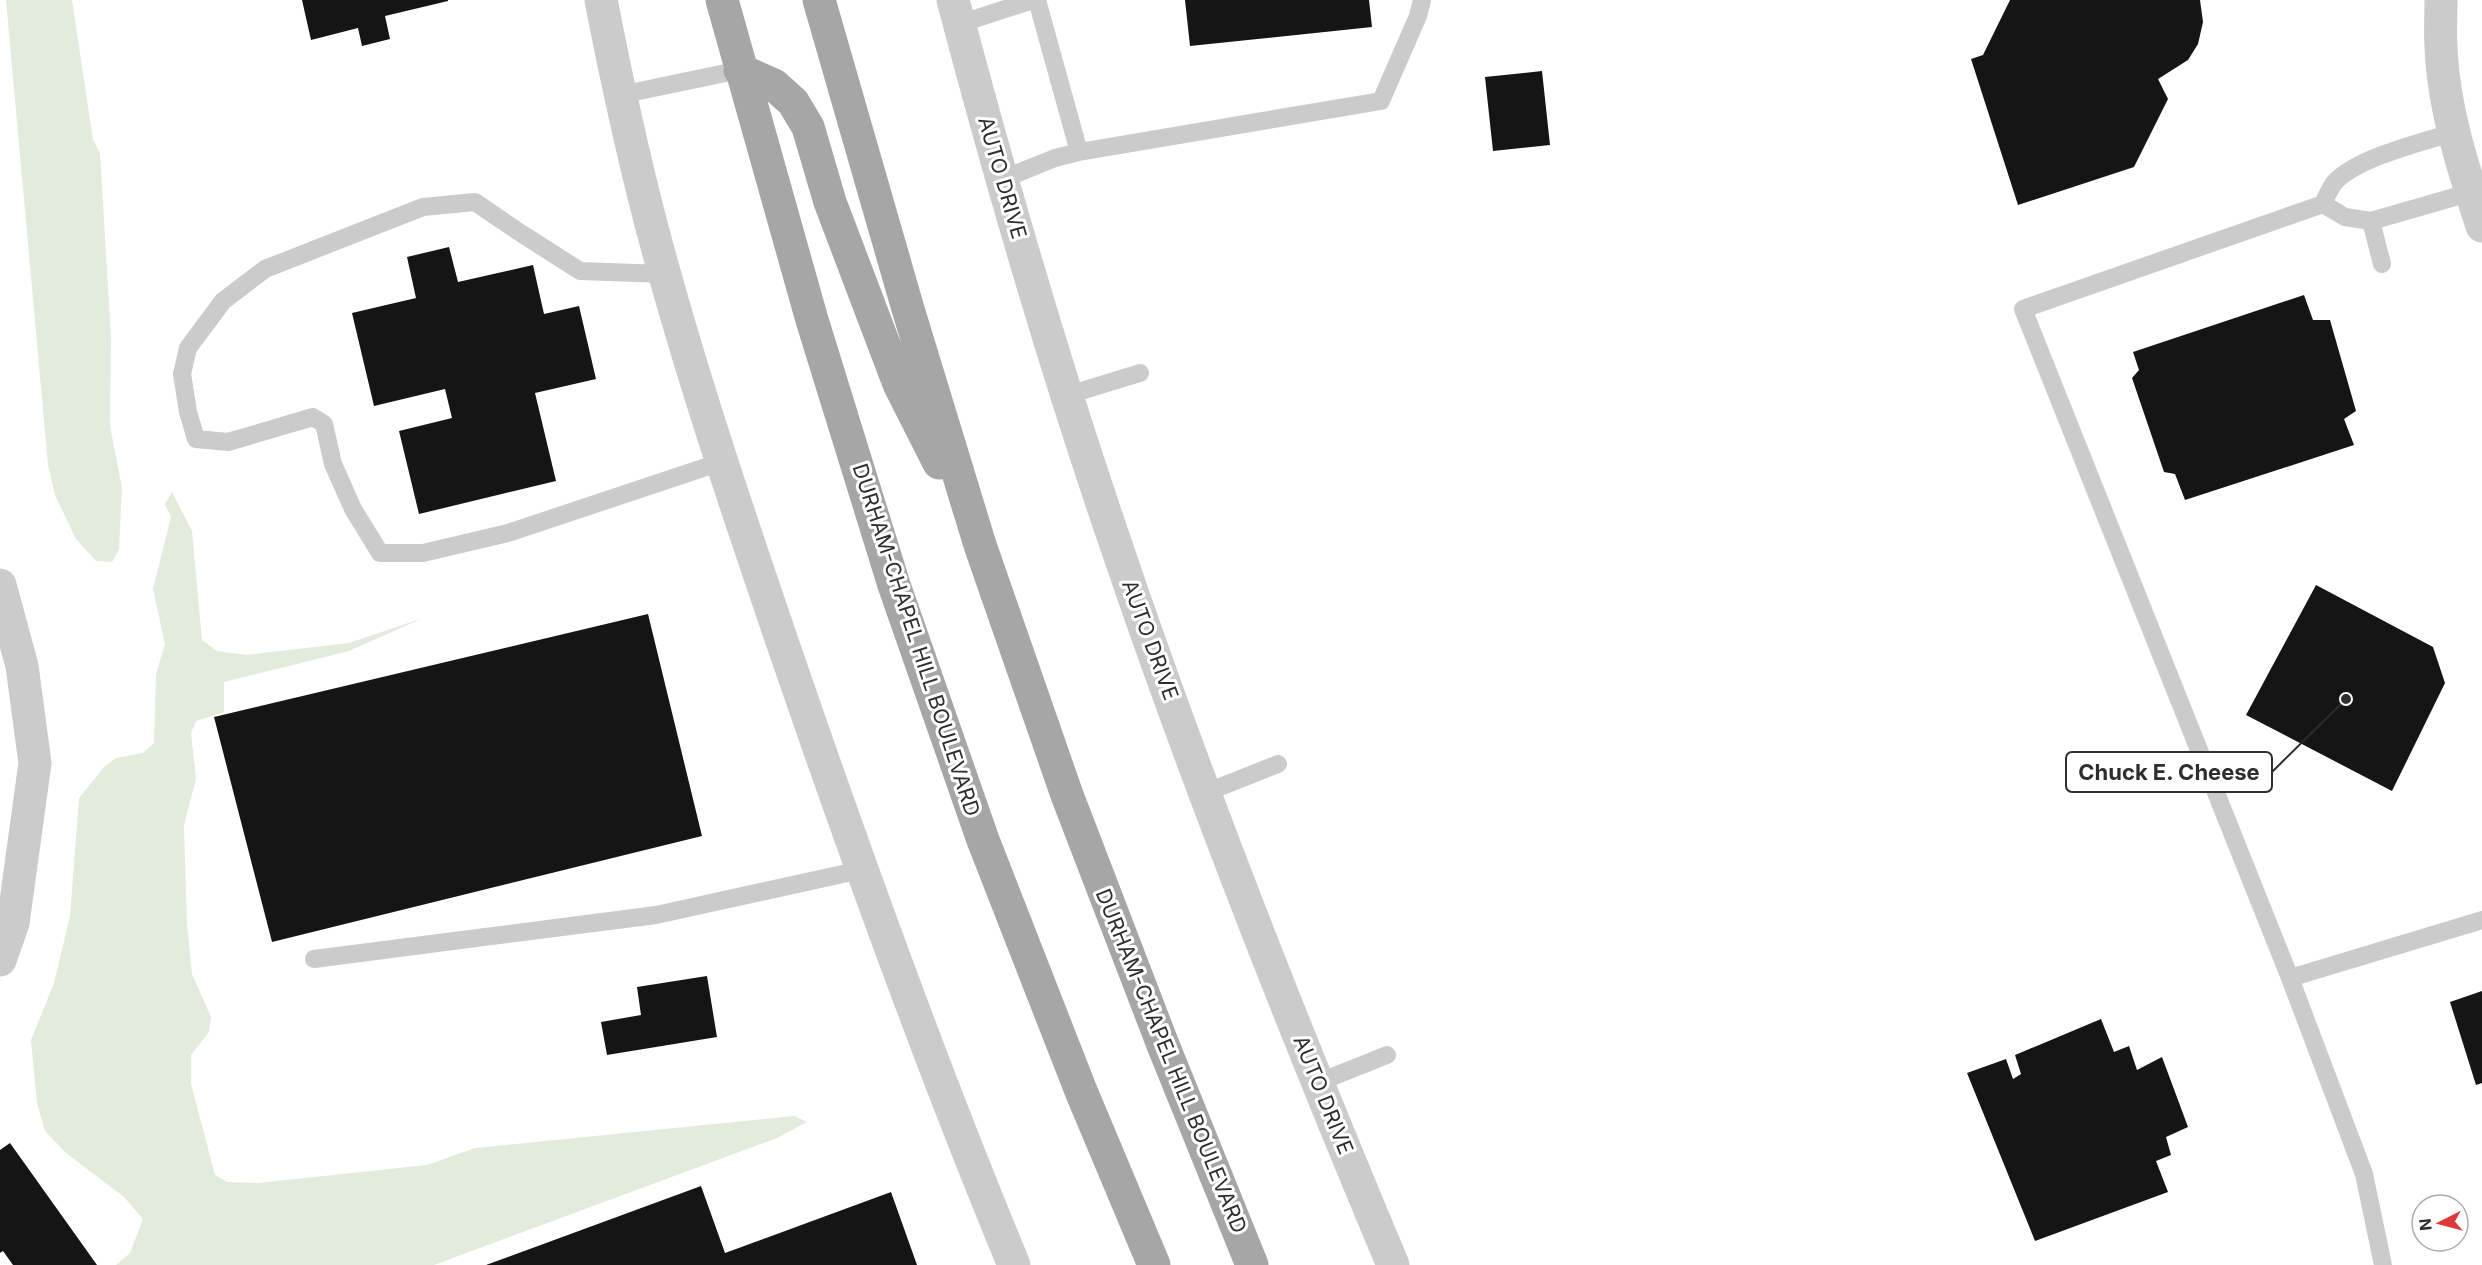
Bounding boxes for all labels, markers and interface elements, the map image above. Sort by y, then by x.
street label: AUTO DRIVE [973,114,1032,242]
street label: DURHAM-CHAPEL HILL BOULEVARD [848,460,985,819]
street label: AUTO DRIVE [1117,576,1184,703]
callout: Chuck E. Cheese [2066,752,2272,792]
text: Chuck E. Cheese [2078,759,2260,785]
street label: DURHAM-CHAPEL HILL BOULEVARD [1091,885,1252,1237]
street label: AUTO DRIVE [1288,1032,1359,1158]
north arrow [2410,1193,2470,1253]
text: N [2414,1217,2436,1232]

